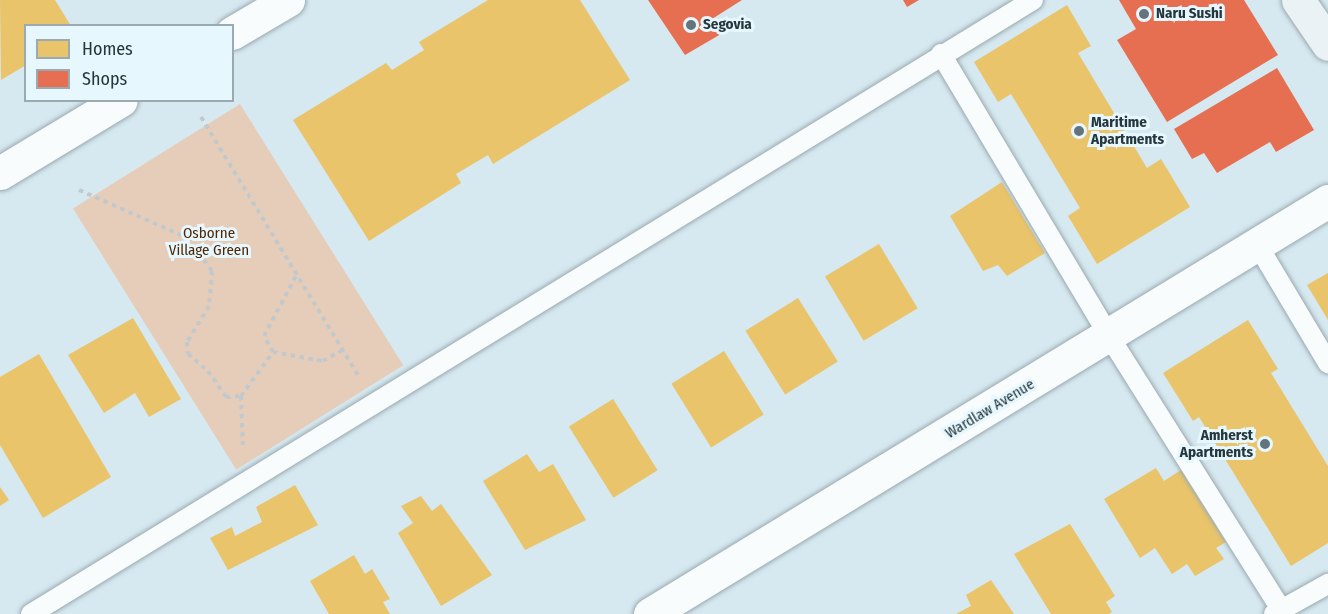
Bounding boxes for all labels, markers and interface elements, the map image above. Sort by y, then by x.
place label: Naru Sushi [1156,5,1223,23]
marker: Naru Sushi [1137,7,1151,21]
place label: Segovia [703,16,752,34]
marker: Segovia [684,18,698,32]
legend [24,24,234,102]
text: Homes [82,38,133,60]
text: Shops [82,68,127,90]
place label: Maritime Apartments [1091,113,1164,148]
marker: Maritime Apartments [1072,124,1086,138]
park label: Osborne Village Green [169,224,249,259]
street label: Wardlaw Avenue [942,375,1038,443]
place label: Amherst Apartments [1180,426,1253,461]
marker: Amherst Apartments [1258,437,1272,451]

